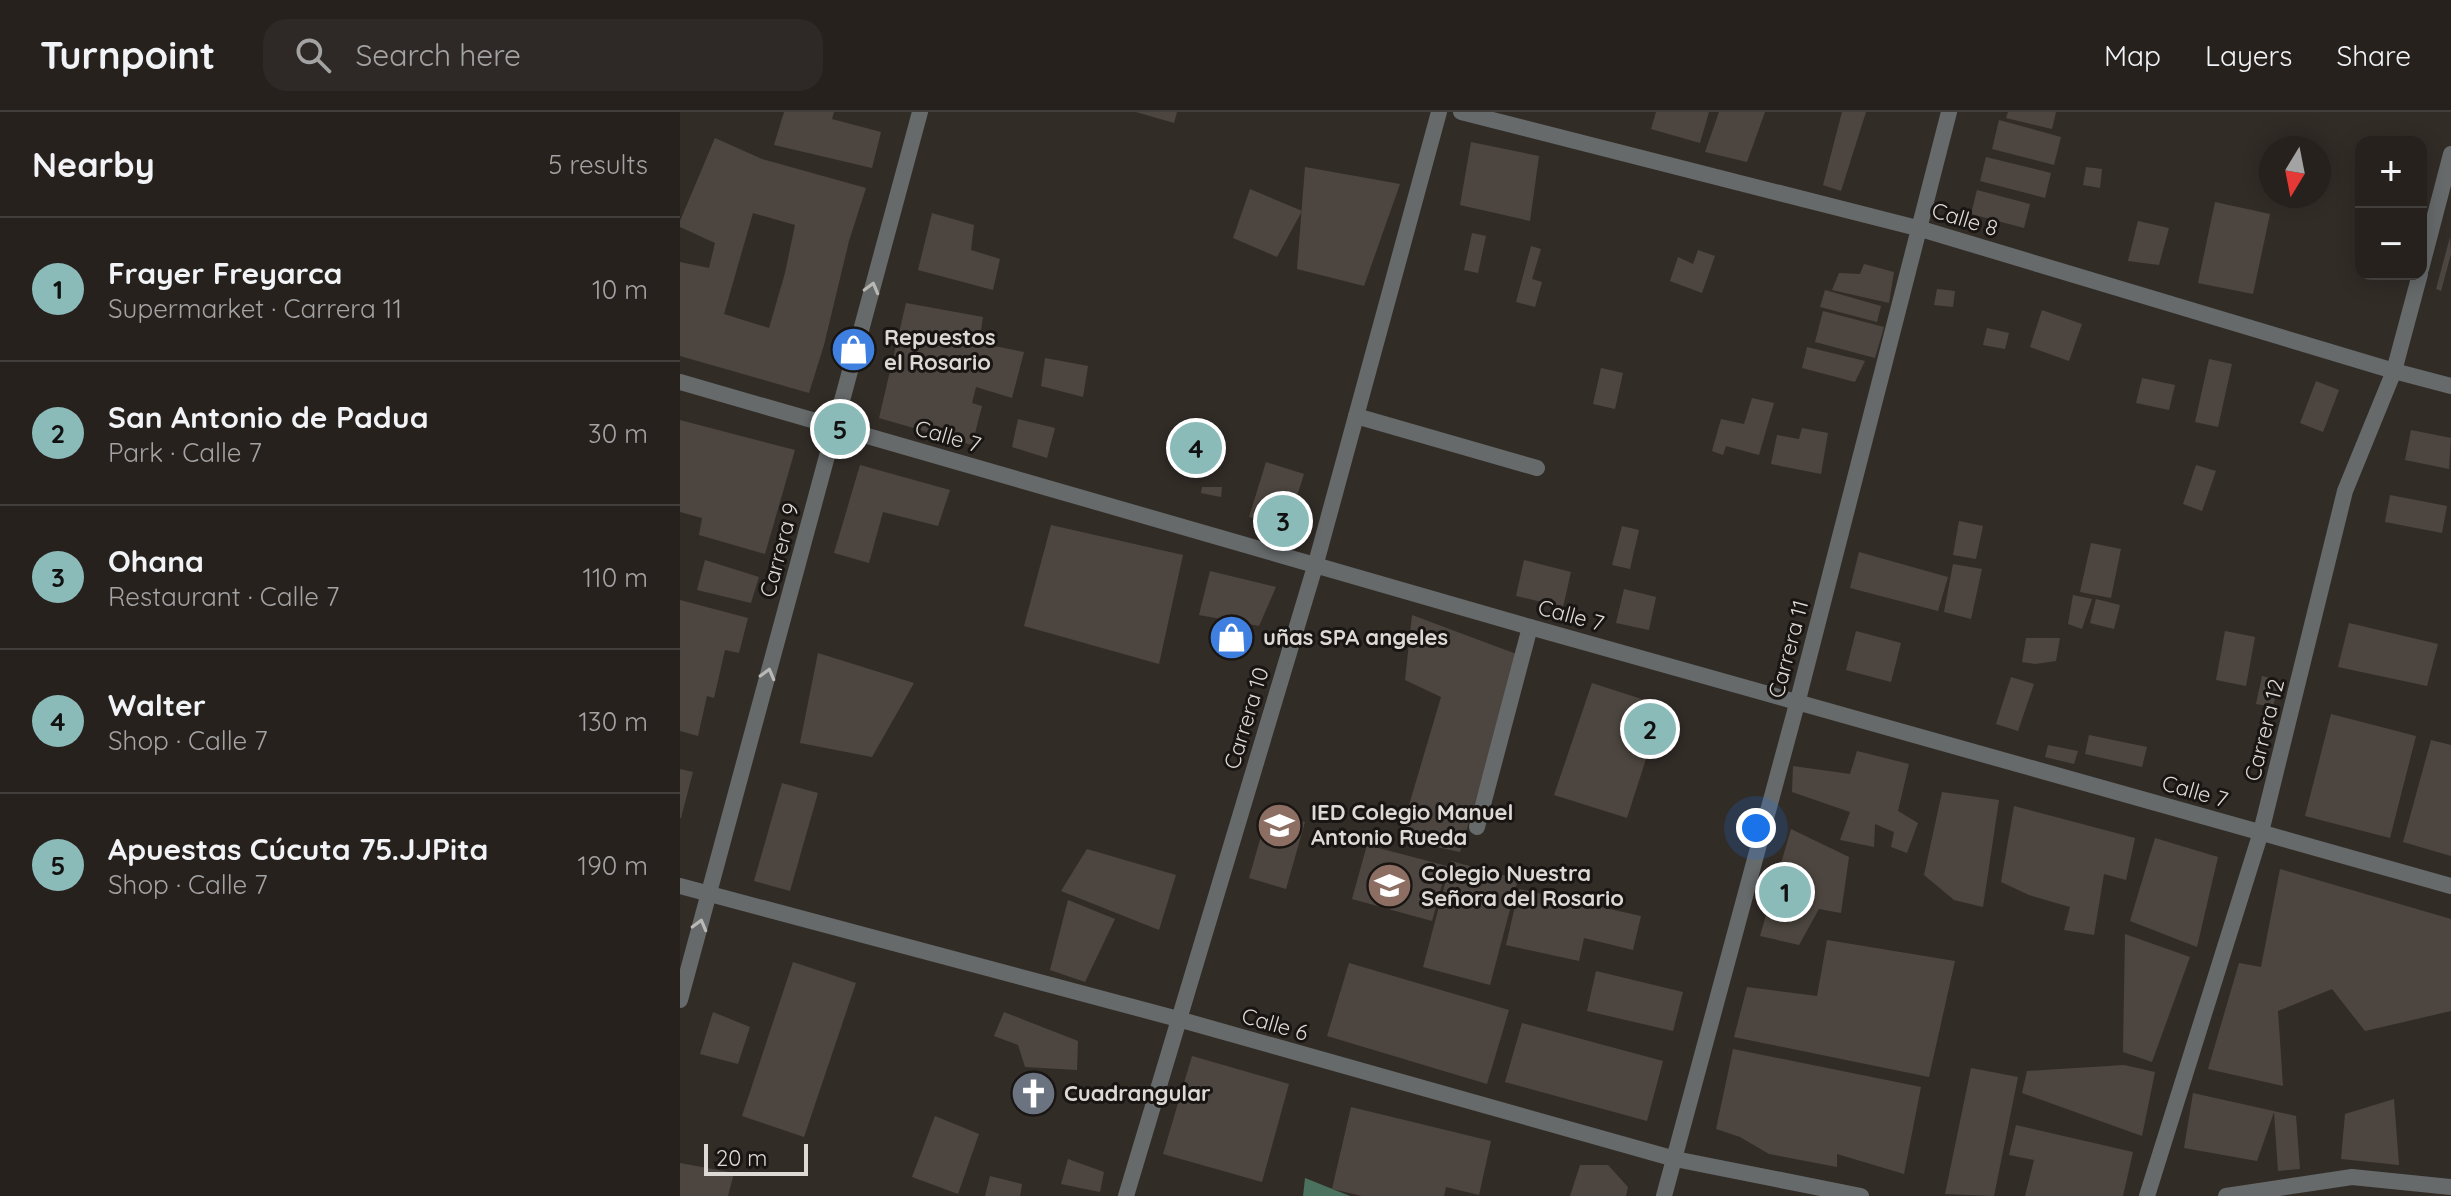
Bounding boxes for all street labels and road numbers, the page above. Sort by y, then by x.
street label: Calle 8 [1928,196,2002,242]
street label: Calle 7 [912,413,984,459]
street label: Carrera 9 [753,500,805,600]
street label: Calle 7 [1535,593,1607,637]
street label: Carrera 11 [1761,597,1815,701]
street label: Carrera 10 [1217,664,1275,772]
street label: Carrera 12 [2238,676,2290,784]
street label: Calle 7 [2159,768,2231,814]
street label: Calle 6 [1239,1001,1312,1047]

